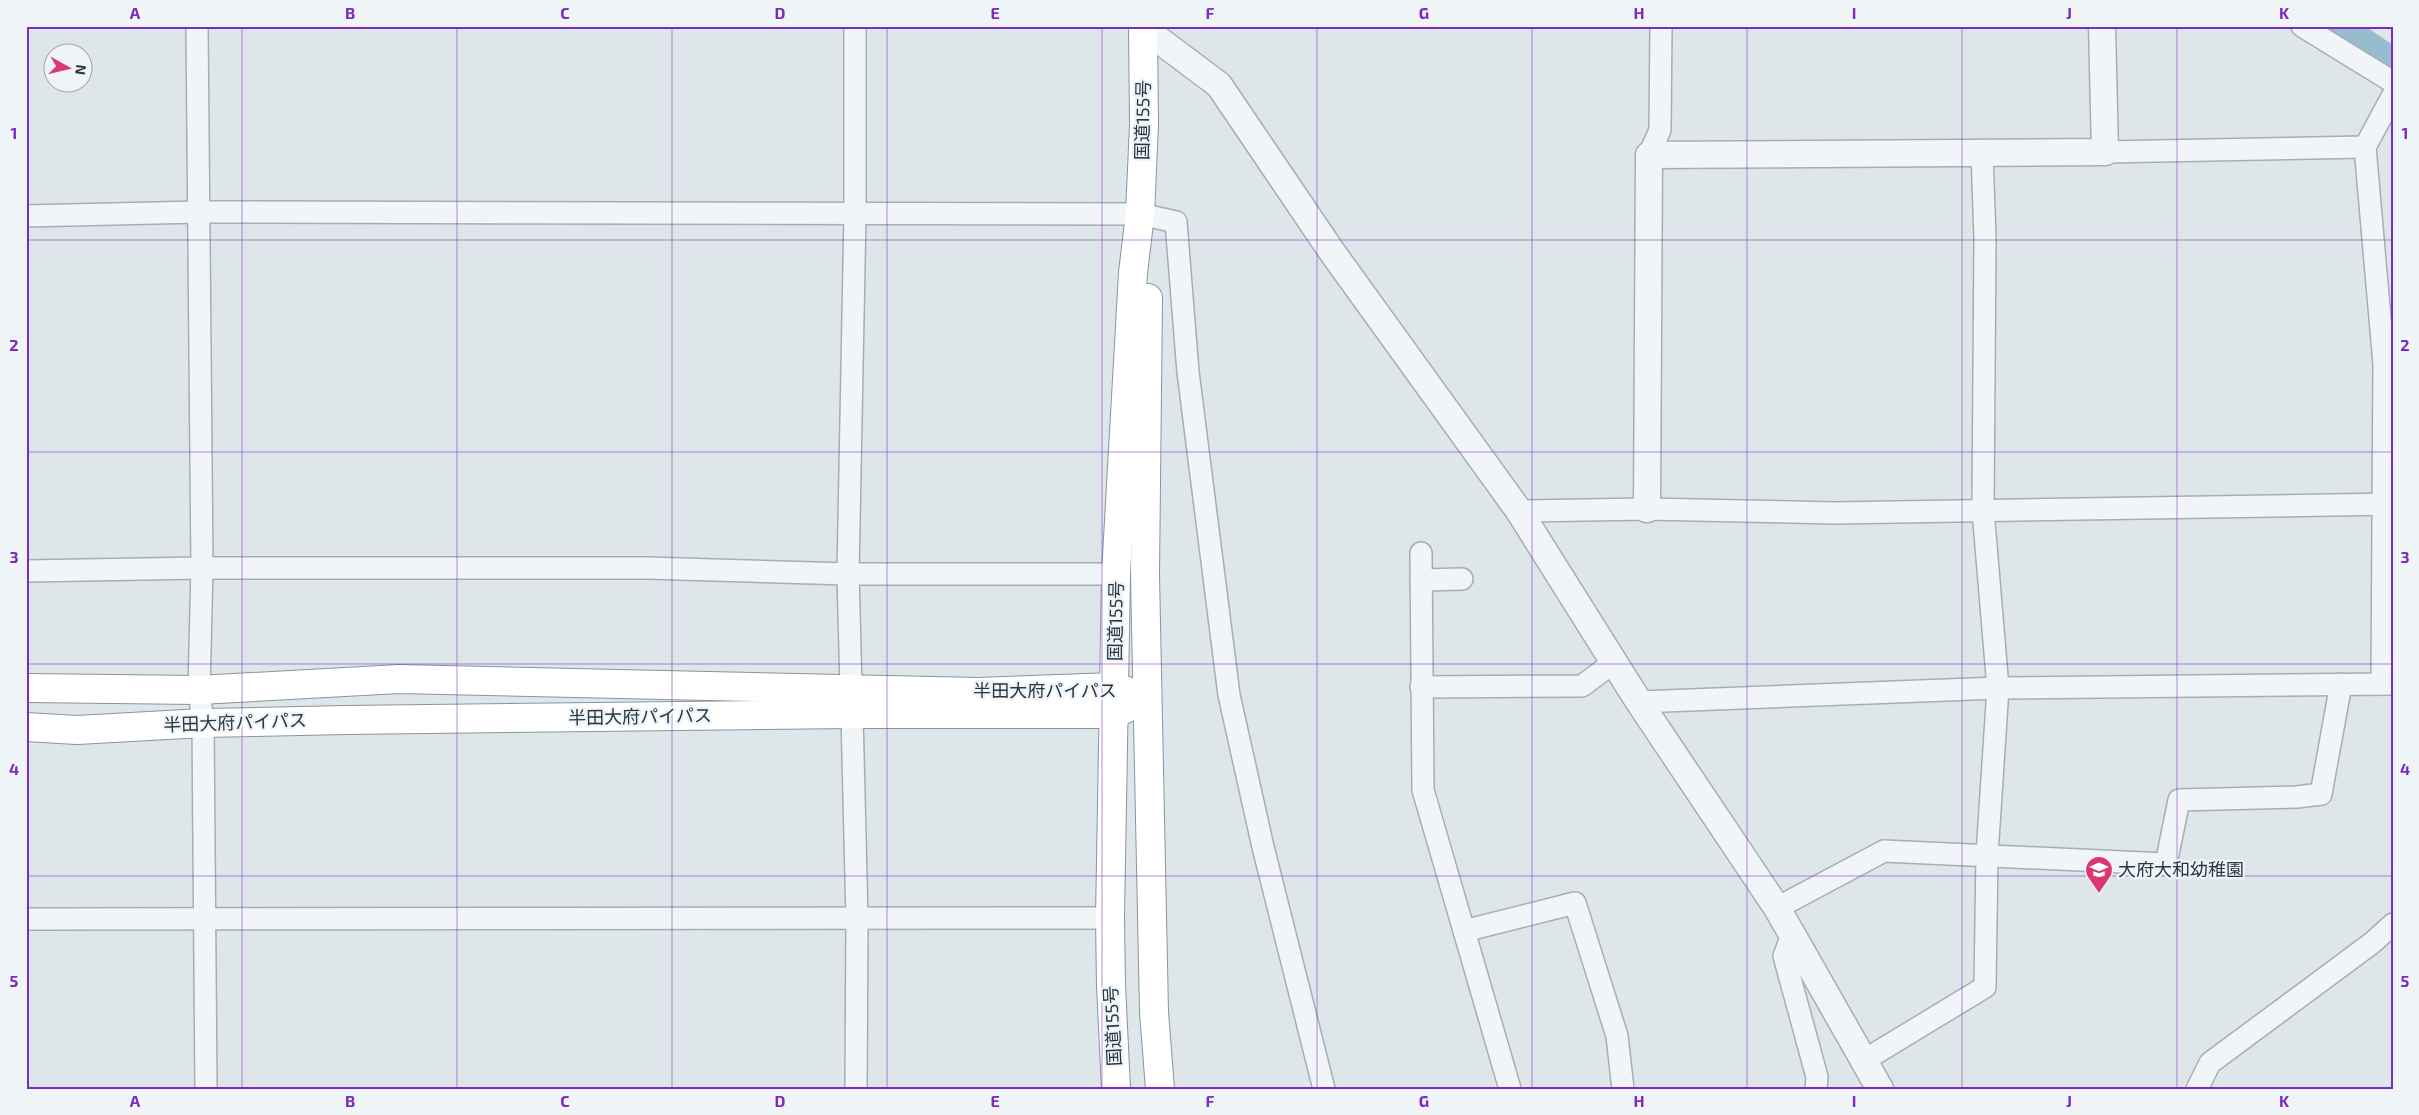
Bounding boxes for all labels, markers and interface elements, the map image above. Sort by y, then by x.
text: A [130,3,141,22]
text: B [345,3,355,22]
text: C [560,3,570,22]
text: D [775,3,786,22]
text: E [990,3,1000,22]
text: F [1206,3,1215,22]
text: G [1419,3,1429,22]
text: H [1633,3,1645,22]
text: I [1852,3,1856,22]
text: J [2066,3,2072,22]
text: K [2279,3,2290,22]
north arrow [42,42,92,92]
text: N [72,64,90,76]
street label: 国道155号 [1130,80,1154,160]
text: 1 [11,123,17,142]
text: 1 [2402,123,2408,142]
text: 2 [9,335,19,354]
text: 2 [2400,335,2410,354]
text: 3 [9,547,19,566]
text: 3 [2400,547,2410,566]
street label: 国道155号 [1103,581,1127,661]
street label: 半田大府パイパス [973,679,1117,701]
street label: 半田大府パイパス [568,704,712,728]
street label: 半田大府パイパス [163,709,307,736]
text: 4 [9,759,19,778]
text: 4 [2400,759,2410,778]
school or university icon: 大府大和幼稚園 [2084,855,2114,894]
place label: 大府大和幼稚園 [2118,858,2244,880]
text: 5 [10,971,19,990]
text: 5 [2401,971,2410,990]
street label: 国道155号 [1099,985,1125,1067]
text: A [130,1091,141,1110]
text: B [345,1091,355,1110]
text: C [560,1091,570,1110]
text: D [775,1091,786,1110]
text: E [990,1091,1000,1110]
text: F [1206,1091,1215,1110]
text: G [1419,1091,1429,1110]
text: H [1633,1091,1645,1110]
text: I [1852,1091,1856,1110]
text: J [2066,1091,2072,1110]
text: K [2279,1091,2290,1110]

